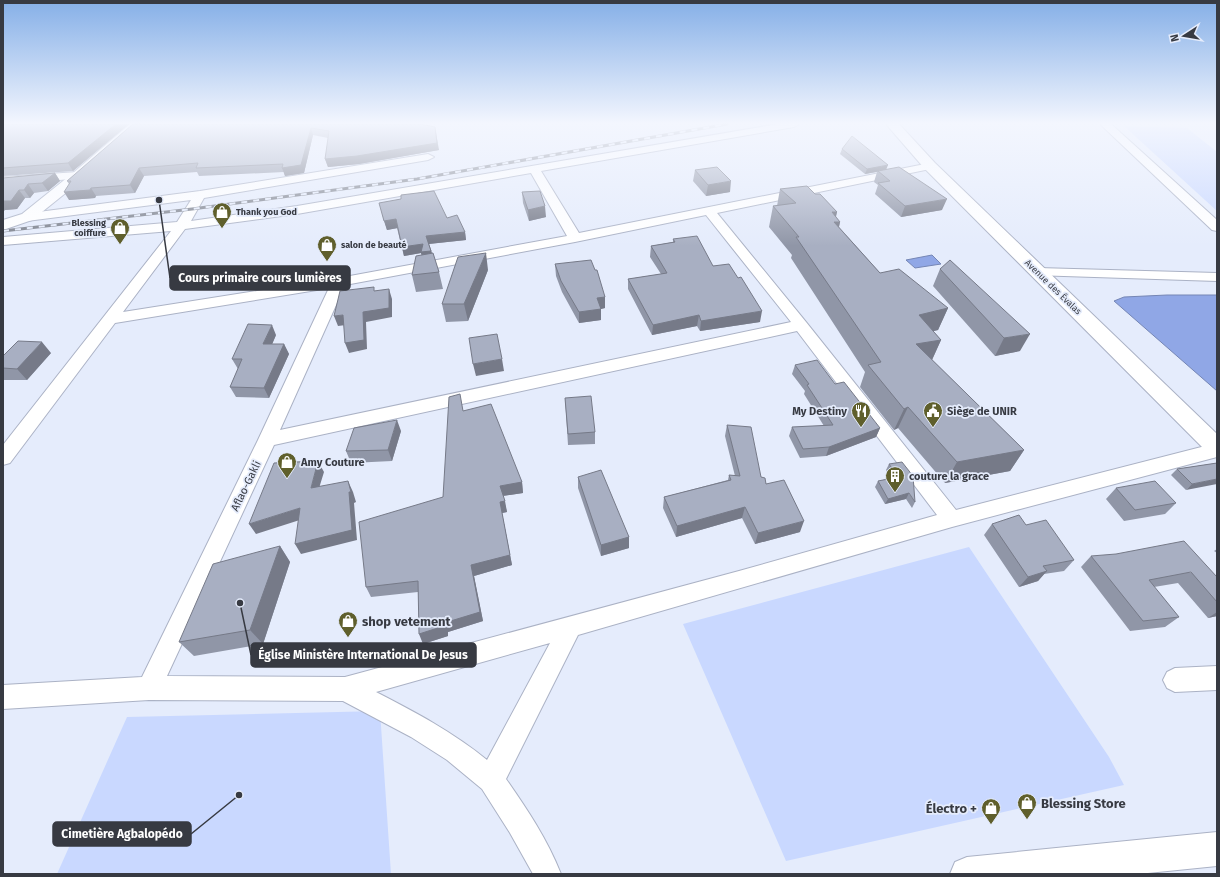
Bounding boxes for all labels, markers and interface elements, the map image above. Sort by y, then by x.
north arrow [1164,16,1204,56]
text: N [1168,33,1182,43]
shop icon: Thank you God [211,201,233,229]
place label: Thank you God [236,207,297,217]
shop icon: Blessing coiffure [109,217,131,245]
place label: Blessing coiffure [72,218,106,238]
shop icon: salon de beauté [316,234,338,262]
place label: salon de beauté [341,240,406,250]
street label: Avenue des Évalas [1023,257,1084,316]
callout: Cours primaire cours lumières [170,266,350,290]
text: Cours primaire cours lumières [178,271,342,285]
restaurant icon: My Destiny [850,400,872,428]
public building icon: Siège de UNIR [922,400,944,428]
place label: My Destiny [792,405,847,418]
place label: Siège de UNIR [947,405,1017,418]
shop icon: Amy Couture [276,451,298,479]
place label: Amy Couture [300,456,365,469]
street label: Aflao-Gakli [228,459,264,513]
building icon: couture la grace [884,465,906,493]
place label: couture la grace [909,470,989,483]
shop icon: shop vetement [337,610,359,638]
place label: shop vetement [362,614,452,629]
callout: Église Ministère International De Jesus [251,643,476,667]
text: Église Ministère International De Jesus [258,646,468,662]
shop icon: Blessing Store [1016,792,1038,820]
place label: Blessing Store [1041,796,1126,811]
shop icon: Électro + [980,797,1002,825]
place label: Électro + [926,800,977,816]
callout: Cimetière Agbalopédo [53,822,191,846]
text: Cimetière Agbalopédo [61,827,183,841]

